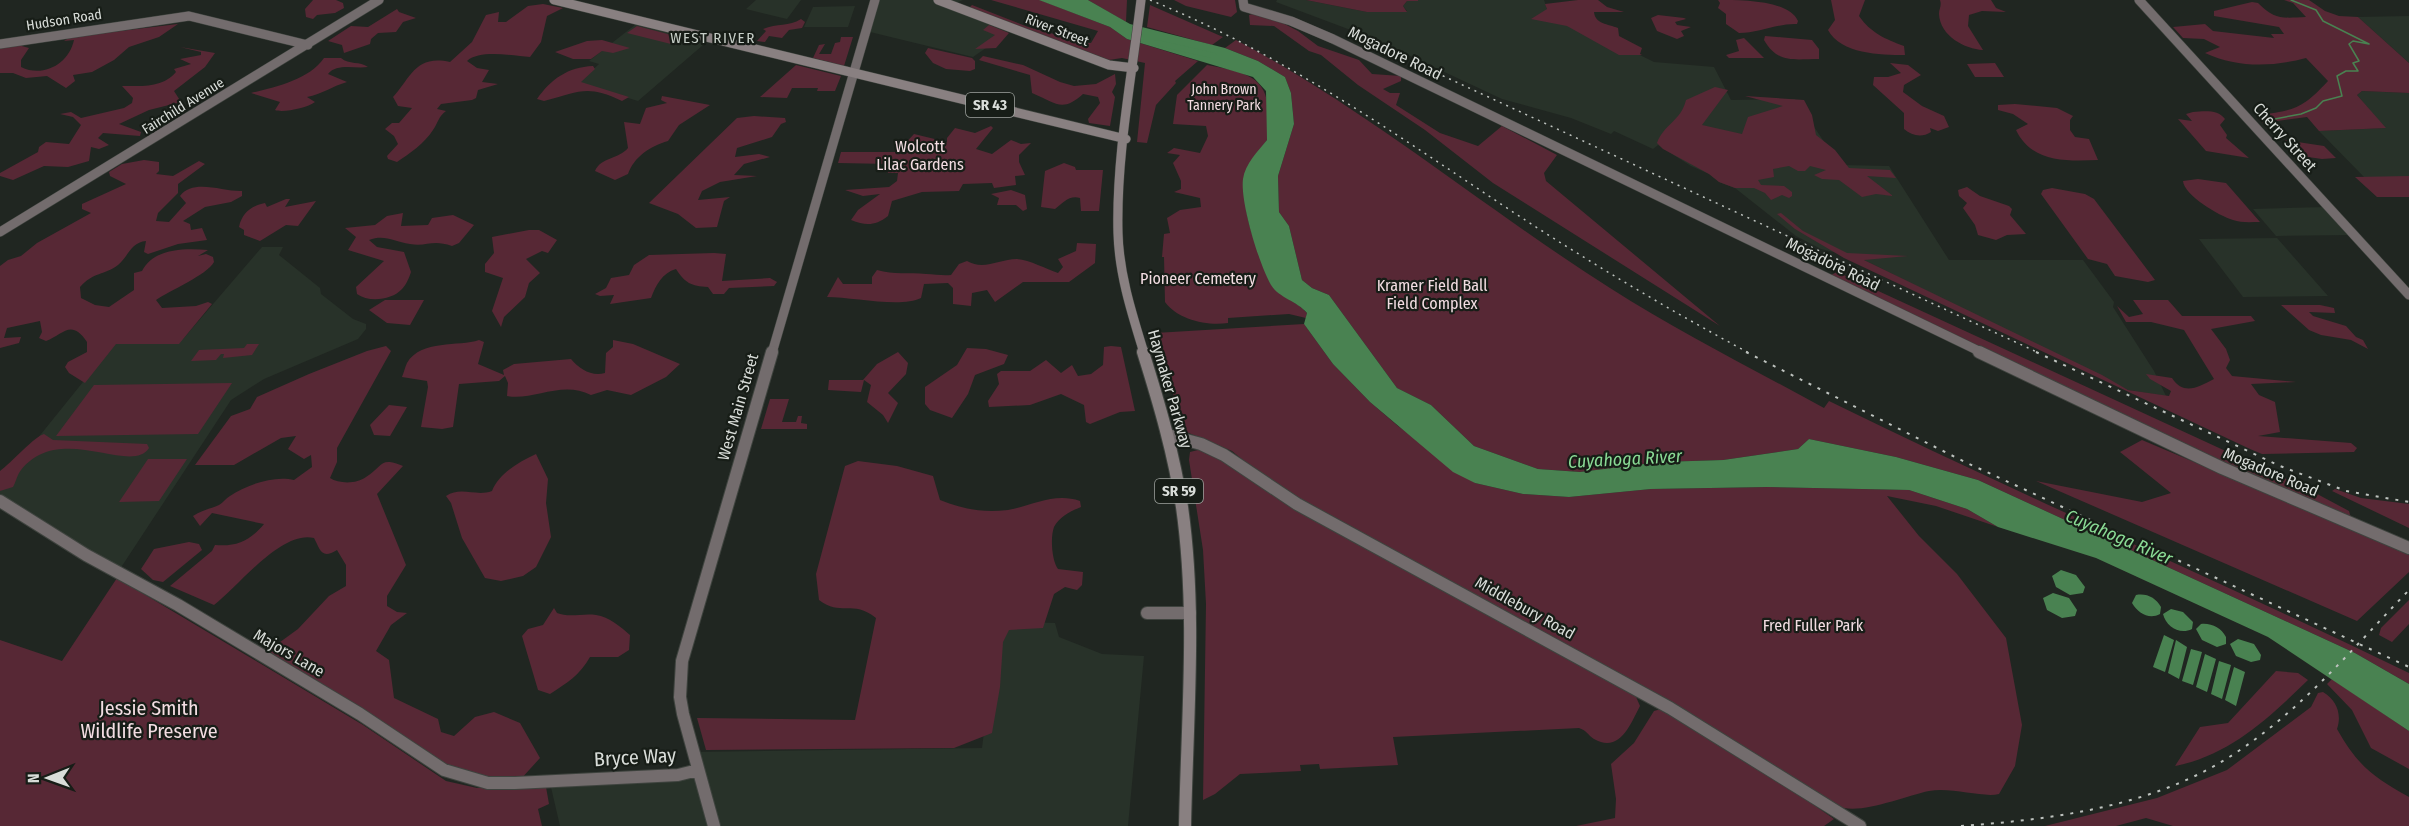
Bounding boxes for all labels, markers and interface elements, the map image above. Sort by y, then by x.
street label: Hudson Road [25,6,103,34]
street label: River Street [1023,10,1092,50]
street label: Mogadore Road [1345,22,1445,84]
district label: WEST RIVER [670,29,756,47]
street label: Fairchild Avenue [139,74,227,138]
park label: John Brown Tannery Park [1187,81,1261,114]
road number: SR 43 [966,93,1014,117]
street label: Cherry Street [2249,99,2321,176]
park label: Wolcott Lilac Gardens [876,137,964,174]
street label: Mogadore Road [1783,233,1883,295]
park label: Pioneer Cemetery [1140,269,1257,288]
park label: Kramer Field Ball Field Complex [1377,276,1487,313]
street label: Haymaker Parkway [1144,327,1196,451]
street label: West Main Street [714,351,763,463]
street label: Mogadore Road [2220,443,2322,501]
water label: Cuyahoga River [1567,445,1683,473]
road number: SR 59 [1155,479,1203,503]
water label: Cuyahoga River [2062,505,2177,570]
street label: Middlebury Road [1472,573,1578,643]
park label: Fred Fuller Park [1763,616,1864,635]
street label: Majors Lane [250,625,328,681]
park label: Jessie Smith Wildlife Preserve [80,696,218,743]
street label: Bryce Way [593,743,677,771]
north arrow [18,748,78,808]
text: N [24,773,43,783]

